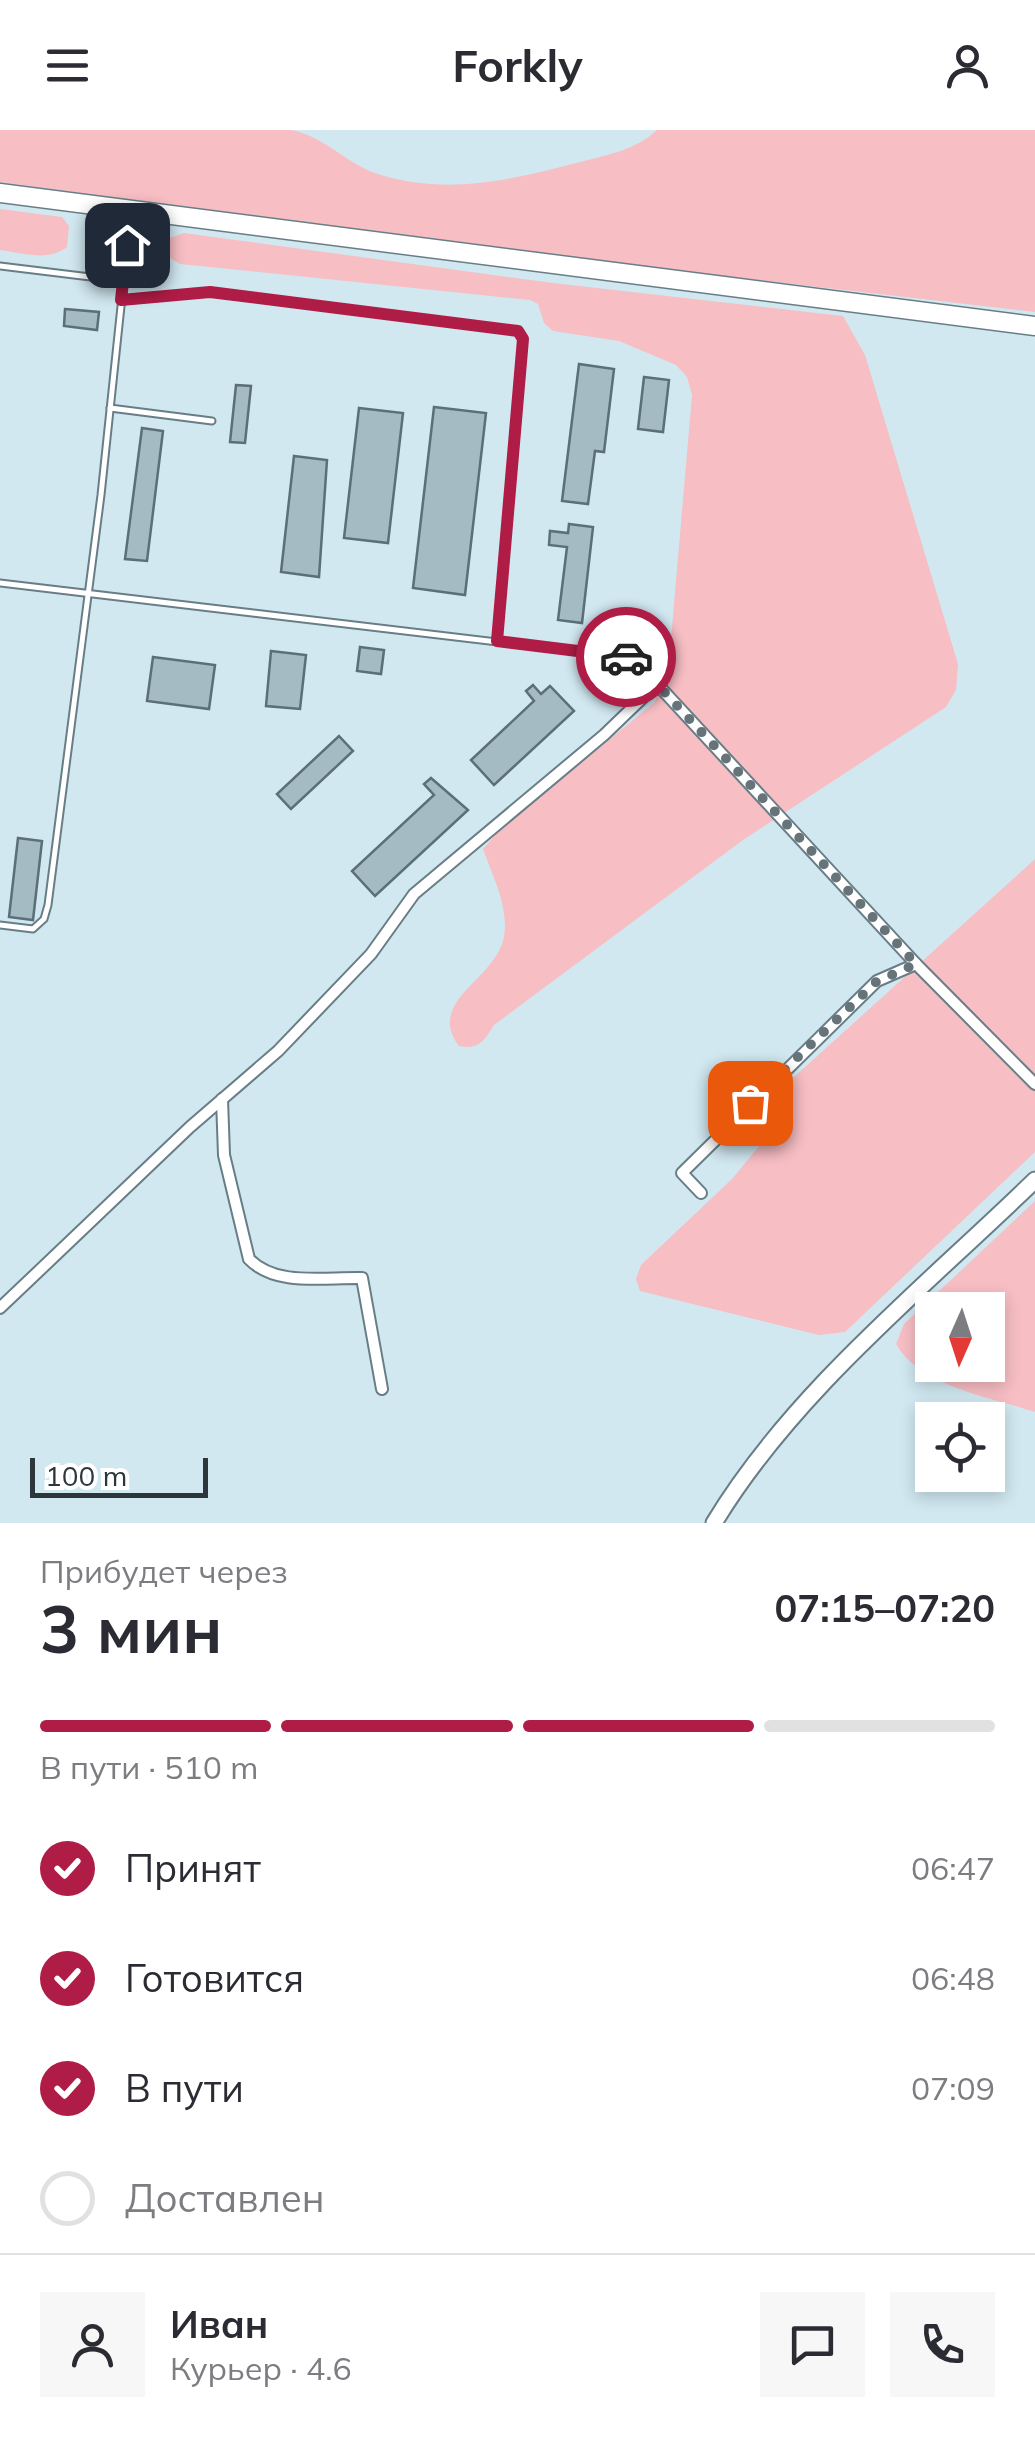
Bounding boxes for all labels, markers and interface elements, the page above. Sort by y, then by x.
text: Forkly [452,37,583,93]
icon: menu [40,38,95,93]
icon: person [940,38,995,93]
pin [85,203,170,288]
icon: home [100,218,155,273]
courier [576,607,676,707]
icon: car [599,630,654,685]
pin [708,1061,793,1146]
icon: bag [723,1076,778,1131]
north arrow [915,1292,1005,1382]
map controls [915,1292,1005,1492]
button: locate [915,1402,1005,1492]
scale bar [30,1453,208,1498]
text: 100 m [45,1458,127,1493]
text: Прибудет через [40,1551,288,1591]
text: 07:15–07:20 [775,1584,995,1632]
text: 3 мин [40,1588,222,1669]
text: В пути · 510 m [40,1747,258,1787]
icon: check [40,1841,95,1896]
text: Принят [125,1844,261,1892]
text: 06:47 [911,1848,995,1888]
icon: check [40,1951,95,2006]
text: Готовится [125,1954,304,2002]
text: 06:48 [911,1958,995,1998]
icon: check [40,2061,95,2116]
text: В пути [125,2064,244,2112]
text: 07:09 [911,2068,995,2108]
text: Доставлен [125,2174,325,2222]
button: person [40,2292,145,2397]
button: chat [760,2292,865,2397]
button: phone [890,2292,995,2397]
text: Иван [170,2300,268,2348]
text: Курьер · 4.6 [170,2348,352,2388]

